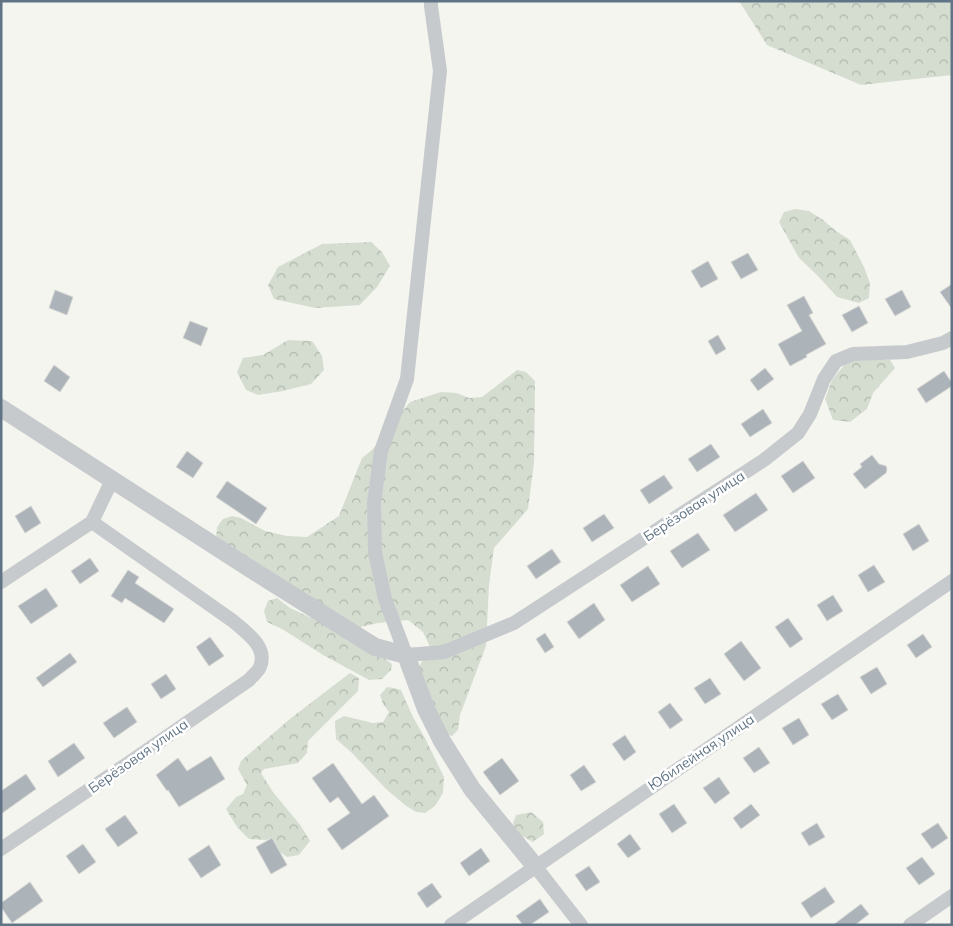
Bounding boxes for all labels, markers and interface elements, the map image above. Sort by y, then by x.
street label: Берёзовая улица [640,467,748,545]
street label: Юбилейная улица [644,710,758,794]
street label: Берёзовая улица [85,715,191,797]

